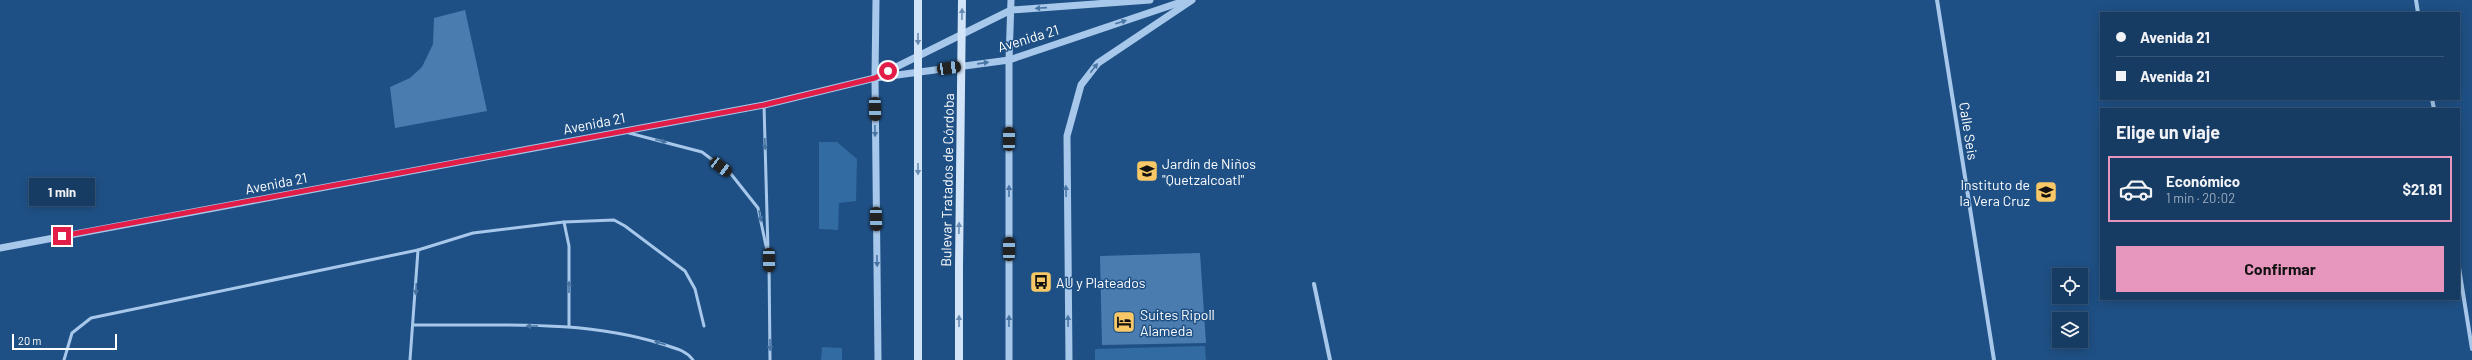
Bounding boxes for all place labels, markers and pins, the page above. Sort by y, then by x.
place label: Jardín de Niños "Quetzalcoatl" [1162,155,1256,188]
school or university icon: Jardín de Niños "Quetzalcoatl" [1134,158,1160,184]
place label: Instituto de la Vera Cruz [1959,176,2030,209]
school or university icon: Instituto de la Vera Cruz [2033,179,2059,205]
bus stop icon: AU y Plateados [1028,269,1054,295]
place label: AU y Plateados [1056,274,1146,291]
place label: Suites Ripoll Alameda [1140,306,1215,339]
hotel icon: Suites Ripoll Alameda [1111,309,1137,335]

